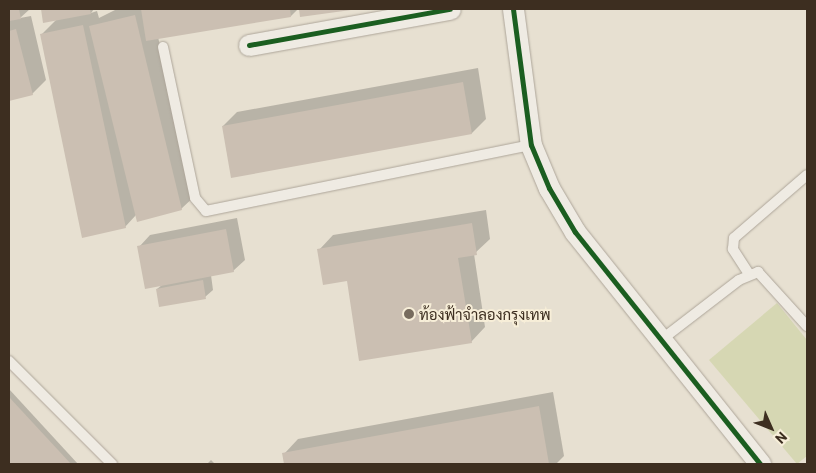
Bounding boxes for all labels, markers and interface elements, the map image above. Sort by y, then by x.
place label: ท้องฟ้าจำลองกรุงเทพ [419,305,550,323]
marker: ท้องฟ้าจำลองกรุงเทพ [403,308,415,320]
north arrow [746,403,796,453]
text: N [772,429,792,448]

